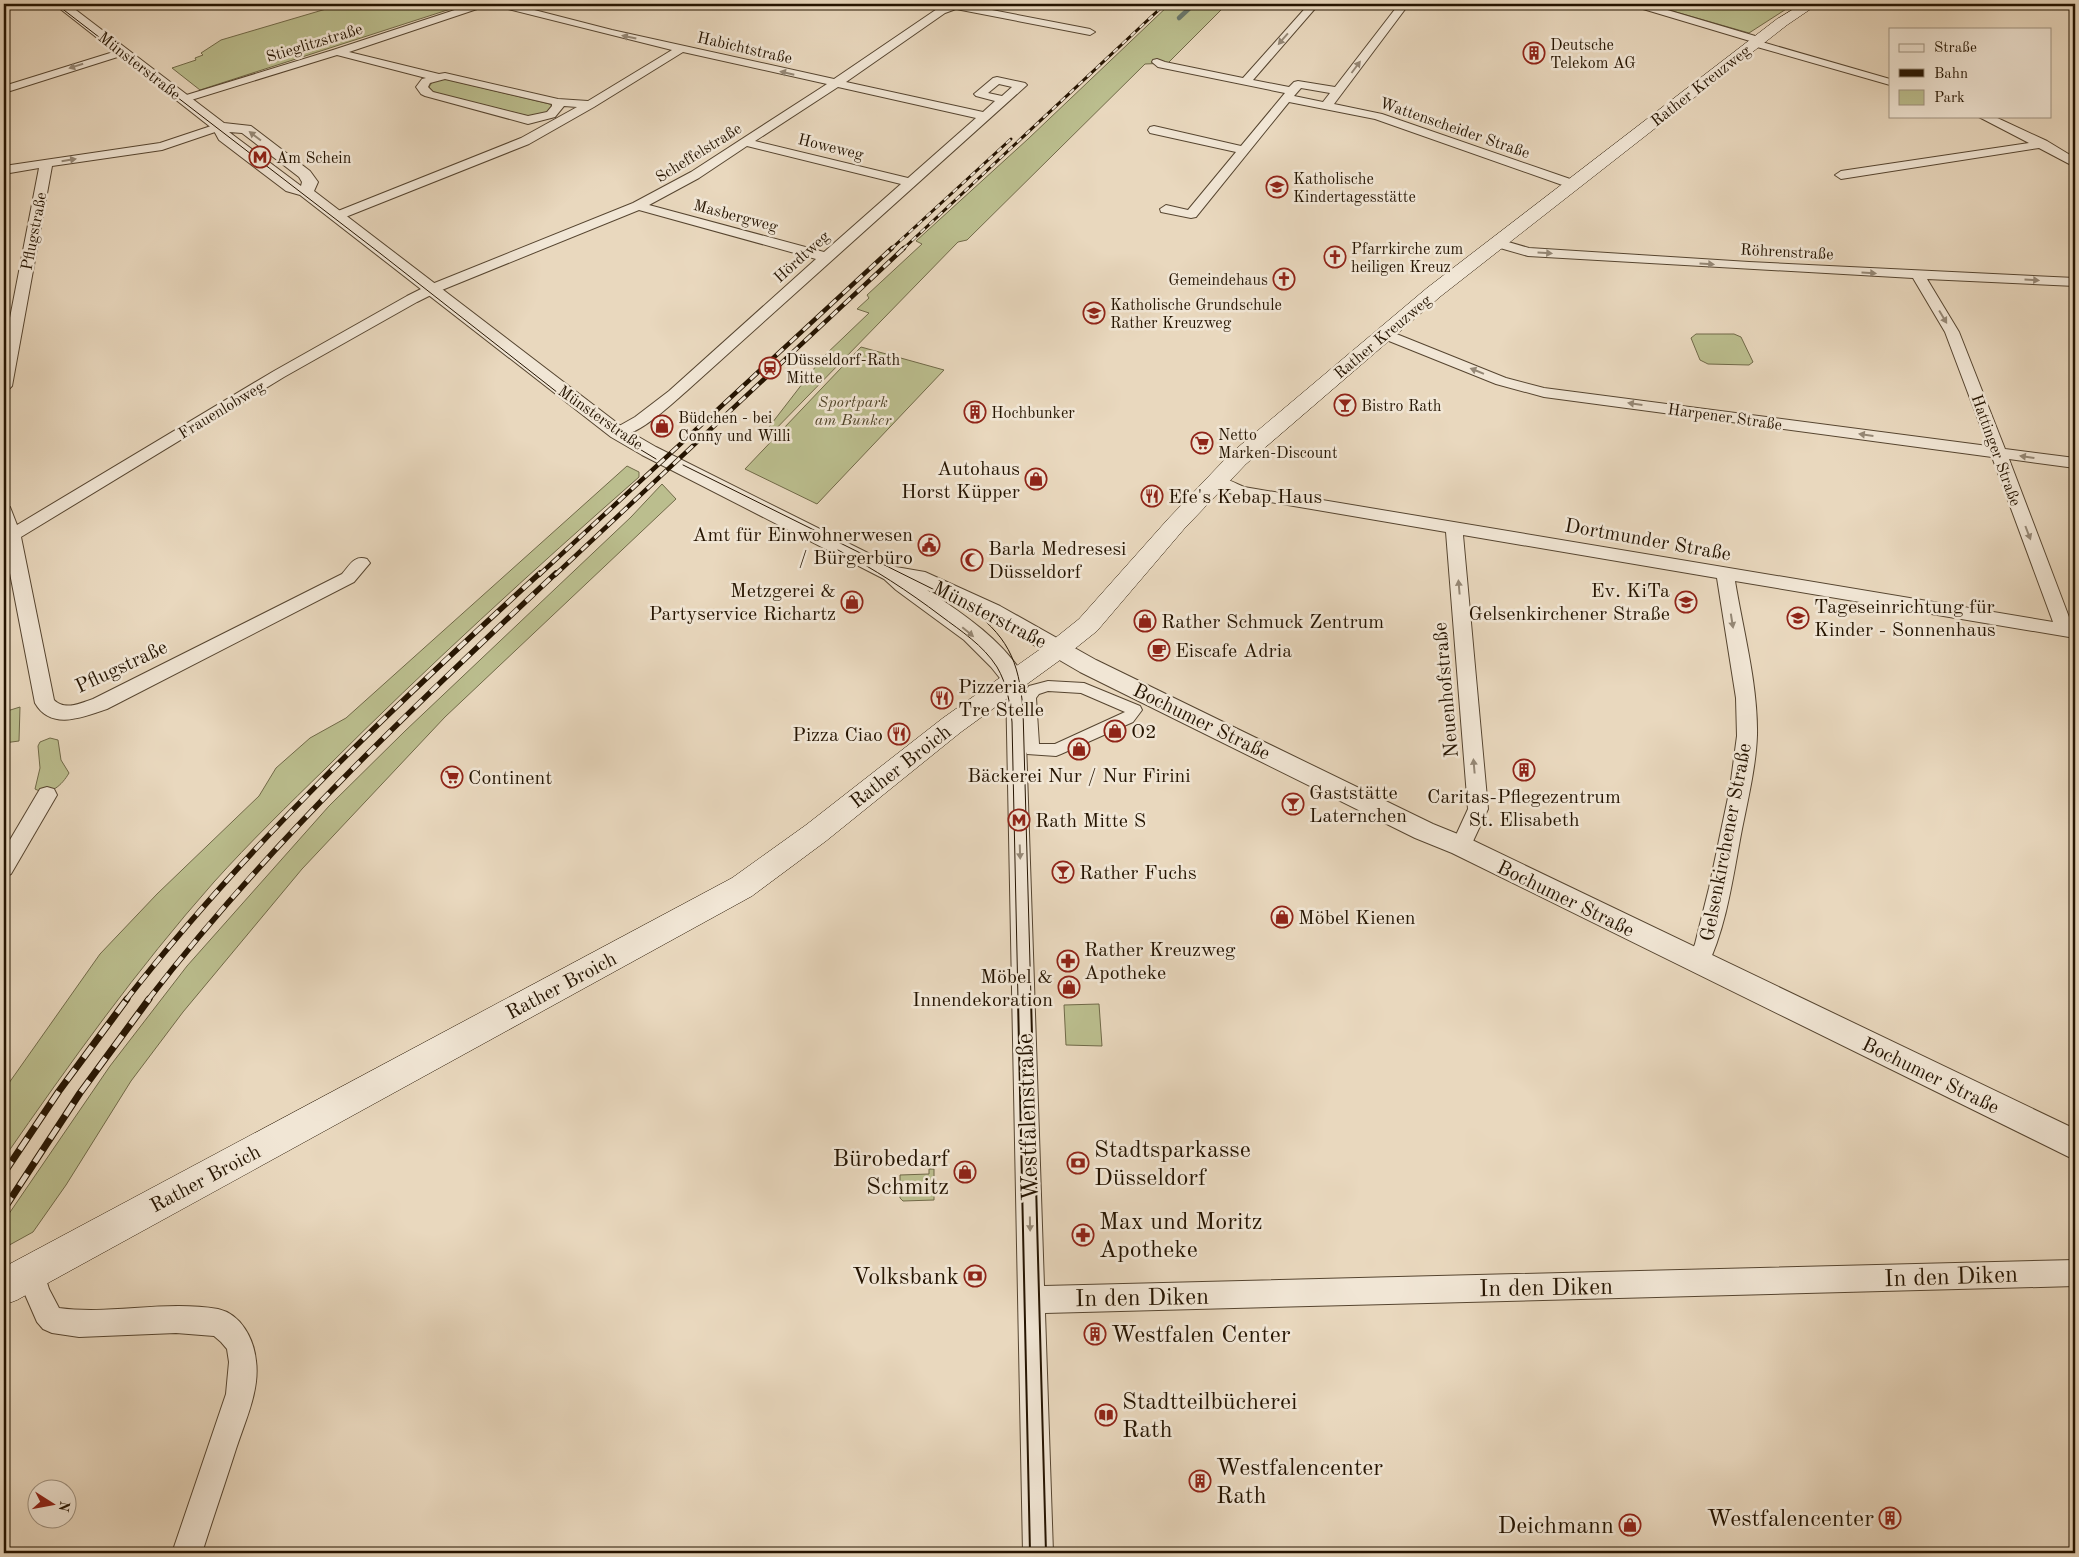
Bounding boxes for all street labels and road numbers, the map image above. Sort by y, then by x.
street label: Stieglitzstraße [264,22,365,66]
street label: Münsterstraße [95,30,183,104]
street label: Habichtstraße [695,30,794,68]
street label: Rather Kreuzweg [1649,43,1754,130]
street label: Wattenscheider Straße [1377,96,1532,162]
street label: Scheffelstraße [653,121,745,186]
street label: Howeweg [796,132,865,164]
street label: Pflugstraße [20,191,50,272]
street label: Masbergweg [692,198,780,236]
street label: Hördtweg [771,228,833,286]
street label: Röhrenstraße [1740,243,1834,263]
street label: Rather Kreuzweg [1332,292,1435,383]
street label: Frauenlobweg [176,379,268,443]
street label: Münsterstraße [554,383,645,454]
street label: Hattinger Straße [1968,393,2023,509]
street label: Harpener Straße [1666,402,1783,434]
street label: Dortmunder Straße [1563,516,1732,565]
street label: Münsterstraße [929,579,1049,653]
street label: Neuenhofstraße [1431,621,1463,759]
street label: Pflugstraße [73,638,171,698]
street label: Bochumer Straße [1129,681,1273,765]
street label: Rather Broich [847,722,956,813]
street label: Gelsenkirchener Straße [1698,742,1756,943]
street label: Bochumer Straße [1493,858,1637,942]
street label: Rather Broich [503,949,621,1024]
street label: Westfalenstraße [1014,1033,1044,1201]
street label: Bochumer Straße [1858,1035,2002,1119]
street label: Rather Broich [147,1142,265,1217]
street label: In den Diken [1884,1264,2019,1292]
street label: In den Diken [1479,1276,1613,1302]
street label: In den Diken [1075,1286,1209,1312]

